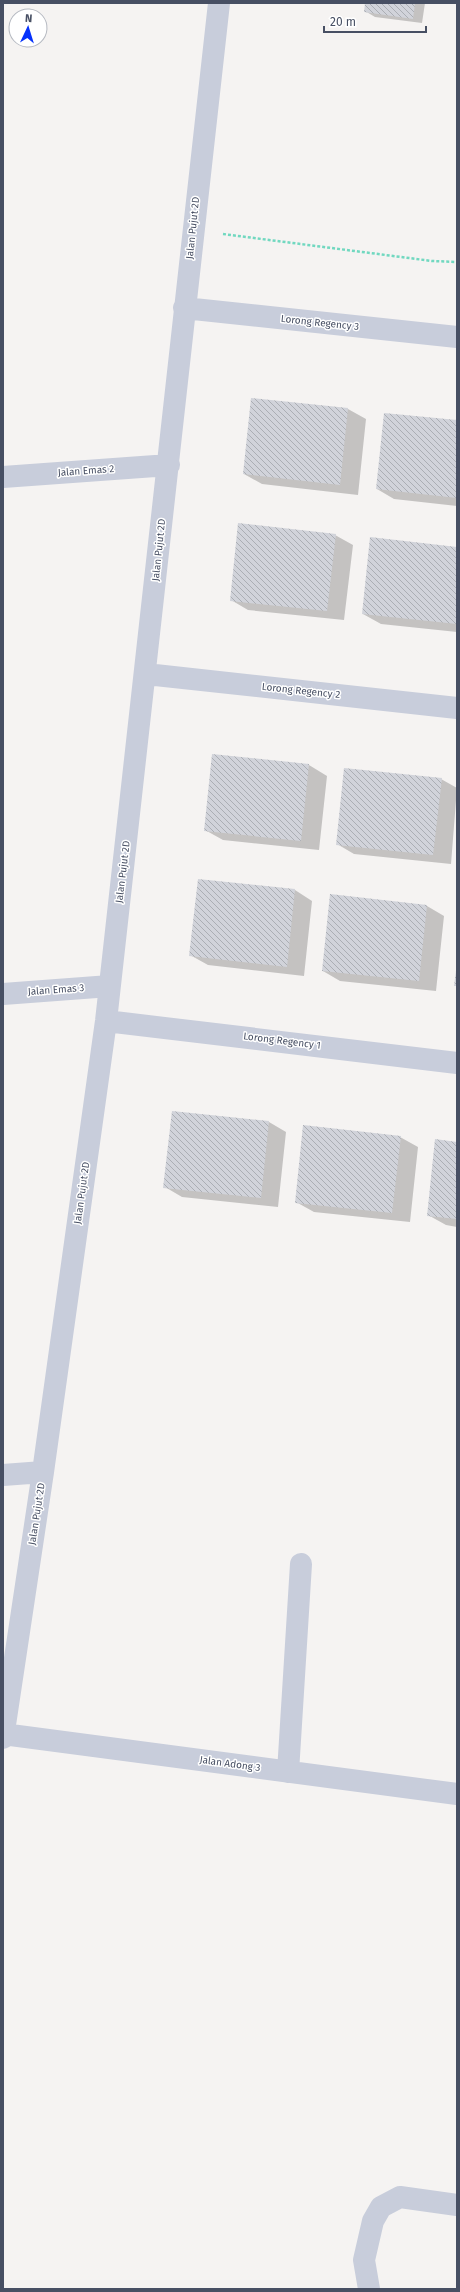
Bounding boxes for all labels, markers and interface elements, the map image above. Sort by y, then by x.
north arrow [8,8,48,48]
scale bar [324,8,426,34]
text: N [25,12,33,25]
text: 20 m [330,15,356,29]
street label: Jalan Pujut 2D [184,196,202,260]
street label: Lorong Regency 3 [280,313,360,333]
street label: Jalan Emas 2 [57,463,115,479]
street label: Jalan Pujut 2D [150,518,168,582]
street label: Lorong Regency 2 [261,681,341,701]
street label: Jalan Pujut 2D [113,840,133,904]
street label: Jalan Emas 3 [27,982,85,998]
street label: Lorong Regency 1 [243,1030,321,1052]
street label: Jalan Pujut 2D [72,1161,92,1225]
street label: Jalan Pujut 2D [26,1482,48,1546]
street label: Jalan Adong 3 [199,1754,261,1774]

